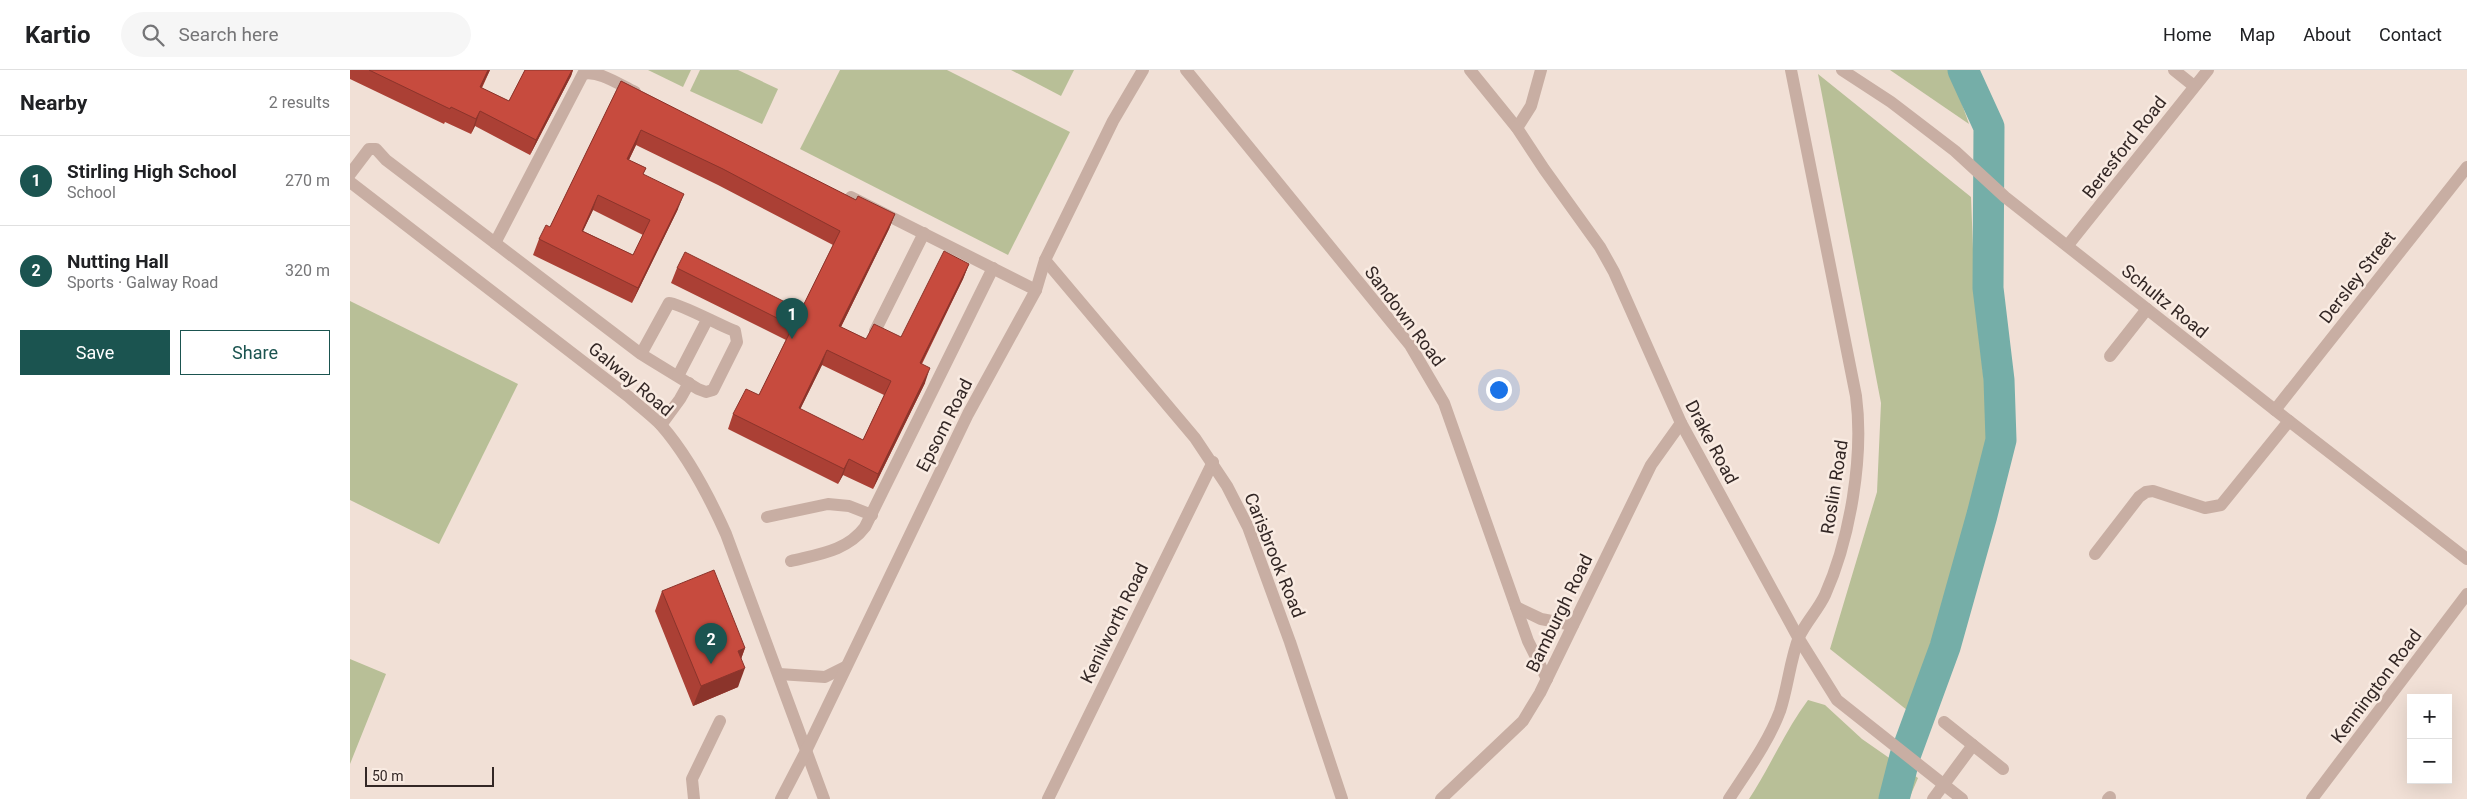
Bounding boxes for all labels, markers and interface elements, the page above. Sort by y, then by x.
search box [121,12,471,57]
text: Kartio [25,21,91,49]
icon: search [139,21,167,49]
text: Search here [179,23,278,46]
text: Home [2163,24,2212,45]
text: Map [2240,24,2275,45]
text: About [2303,24,2351,45]
text: Contact [2379,24,2442,45]
text: Nearby [20,91,87,115]
street label: Beresford Road [2078,92,2170,202]
text: 2 results [269,93,330,112]
text: Stirling High School [67,160,237,183]
text: 1 [31,171,41,190]
text: 270 m [285,171,330,190]
text: School [67,183,116,202]
street label: Dersley Street [2315,227,2400,327]
text: Nutting Hall [67,250,169,273]
street label: Schultz Road [2118,260,2212,342]
text: 2 [31,261,41,280]
text: 320 m [285,261,330,280]
street label: Sandown Road [1360,262,1450,370]
text: Sports · Galway Road [67,273,218,292]
pin: 1 [776,298,808,339]
button: Save [20,330,170,375]
button: Share [180,330,330,375]
street label: Galway Road [584,338,678,420]
street label: Epsom Road [912,375,976,475]
your location [1486,377,1512,403]
street label: Drake Road [1681,397,1743,487]
street label: Roslin Road [1816,438,1852,536]
street label: Carisbrook Road [1240,490,1310,620]
street label: Bamburgh Road [1521,551,1597,675]
street label: Kenilworth Road [1076,559,1152,687]
pin: 2 [695,623,727,664]
street label: Kennington Road [2327,625,2425,747]
map controls [2407,694,2452,784]
button: + [2407,694,2452,739]
button: − [2407,739,2452,784]
scale bar [365,764,494,787]
text: 50 m [372,768,404,784]

